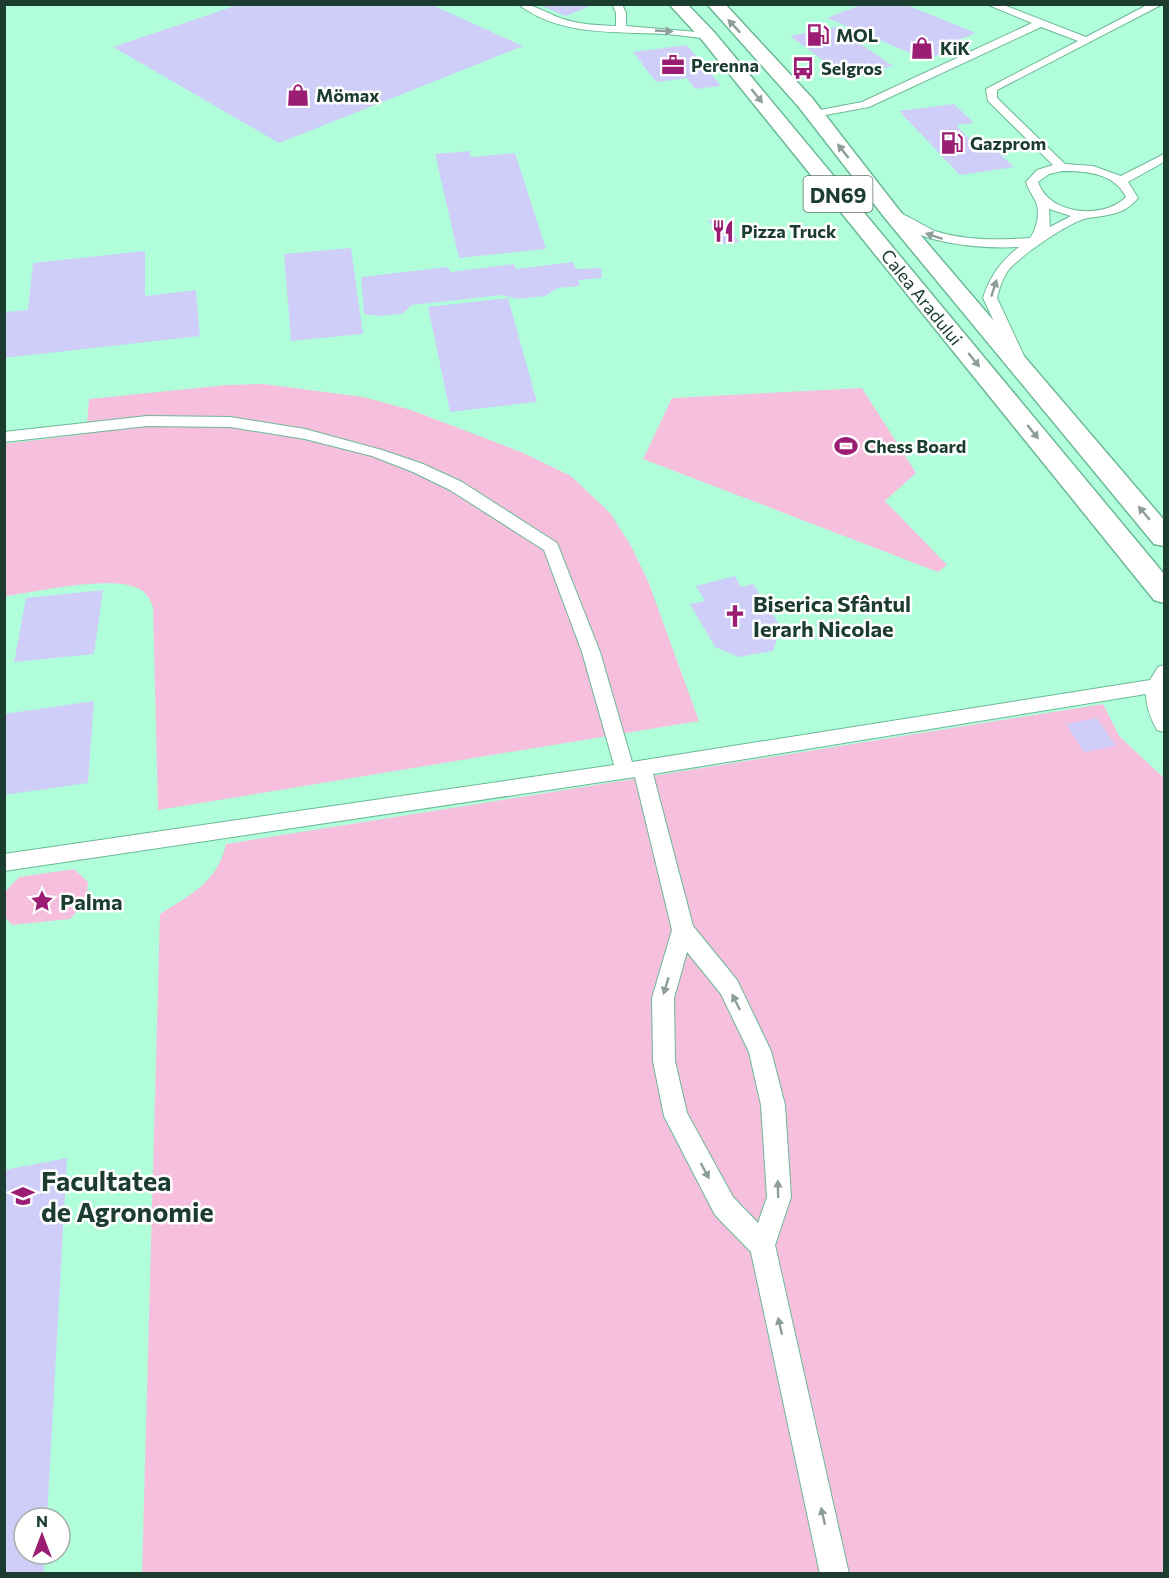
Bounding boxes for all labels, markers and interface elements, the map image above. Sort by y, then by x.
one-way arrow [727,20,741,34]
fuel station icon: MOL [805,22,831,48]
place label: MOL [836,24,878,46]
one-way arrow [655,27,674,36]
shop icon: KiK [909,35,935,61]
place label: KiK [940,37,971,59]
office icon: Perenna [660,52,686,78]
place label: Perenna [691,54,759,76]
bus stop icon: Selgros [790,55,816,81]
place label: Selgros [821,57,882,79]
shop icon: Mömax [285,82,311,108]
place label: Mömax [316,84,379,106]
one-way arrow [750,88,763,103]
fuel station icon: Gazprom [939,130,965,156]
place label: Gazprom [970,132,1046,154]
one-way arrow [838,143,850,158]
road number: DN69 [804,176,872,212]
restaurant icon: Pizza Truck [710,218,736,244]
place label: Pizza Truck [741,220,837,242]
one-way arrow [925,230,943,240]
street label: Calea Aradului [877,245,967,349]
one-way arrow [990,279,999,297]
one-way arrow [967,352,980,367]
one-way arrow [1026,424,1039,440]
sports icon: Chess Board [833,433,859,459]
place label: Chess Board [864,435,966,457]
one-way arrow [1138,506,1151,521]
place label: Biserica Sfântul Ierarh Nicolae [753,590,911,642]
church icon: Biserica Sfântul Ierarh Nicolae [722,603,748,629]
place icon: Palma [29,888,55,914]
place label: Palma [60,888,123,915]
one-way arrow [661,977,671,995]
one-way arrow [732,993,741,1010]
one-way arrow [700,1163,710,1180]
place label: Facultatea de Agronomie [41,1164,214,1228]
one-way arrow [773,1180,783,1199]
school or university icon: Facultatea de Agronomie [10,1183,36,1209]
one-way arrow [775,1316,784,1335]
north arrow [12,1506,72,1566]
one-way arrow [817,1507,827,1526]
text: N [36,1511,48,1530]

